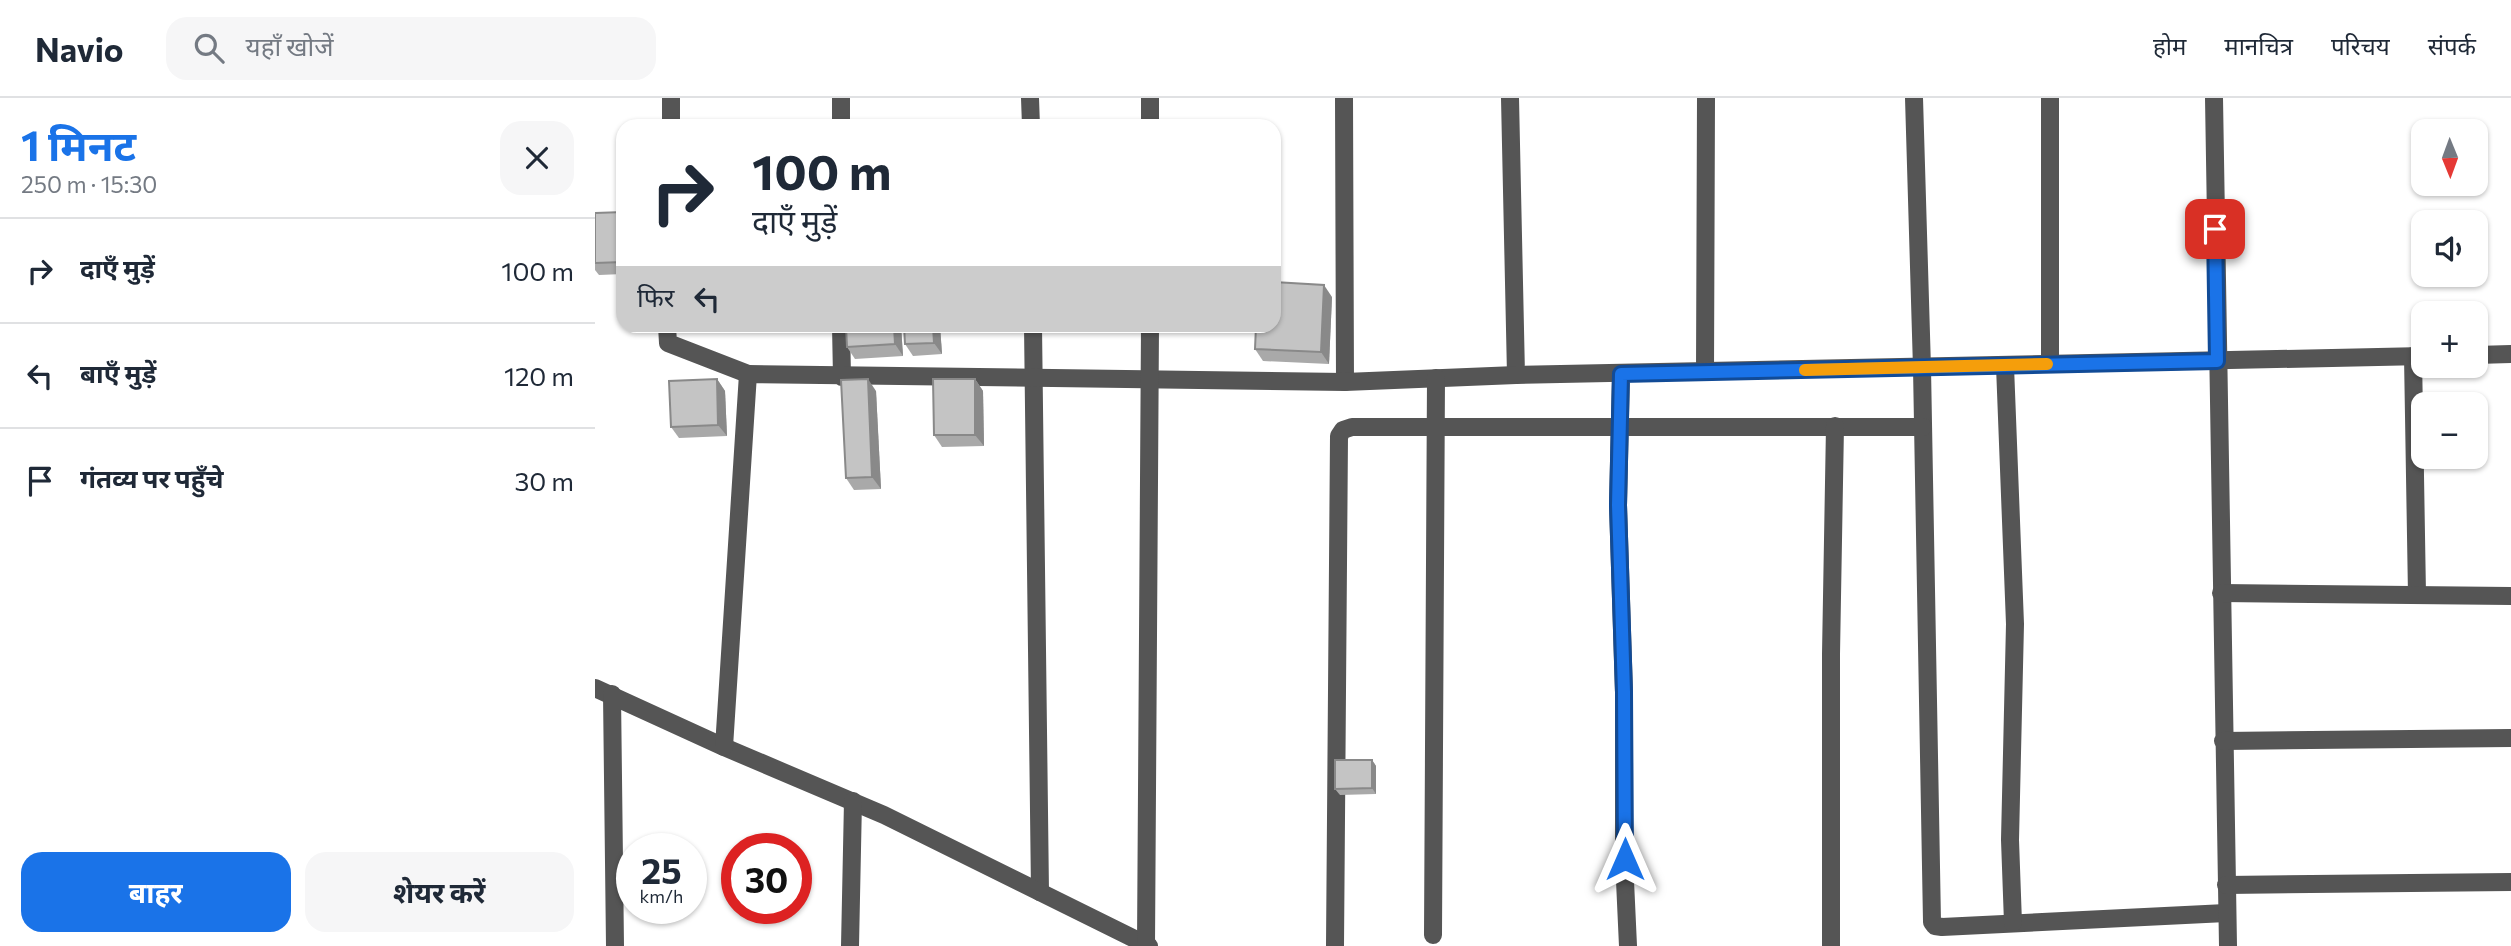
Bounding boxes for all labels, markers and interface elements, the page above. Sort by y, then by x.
search box [166,17,656,80]
text: Navio [35,28,124,69]
icon: search [190,29,228,67]
text: यहाँ खोजें [246,30,333,61]
text: होम [2153,31,2186,60]
text: मानचित्र [2224,31,2293,60]
text: परिचय [2331,31,2390,60]
text: संपर्क [2428,31,2476,60]
text: 1 मिनट [21,118,136,170]
north arrow [2411,119,2489,196]
map controls [2411,119,2488,469]
button: close [500,121,574,195]
text: 100 m [752,140,891,200]
icon: right [637,147,728,238]
text: 250 m · 15:30 [21,170,157,198]
pin [2185,199,2245,259]
text: दाएँ मुड़ें [752,200,837,240]
icon: arrive [2196,210,2234,248]
button: sound [2411,210,2488,287]
icon: right [21,252,59,290]
text: दाएँ मुड़ें [80,252,155,283]
text: 100 m [501,255,574,286]
icon: left [688,280,726,318]
text: फिर [637,281,674,312]
button: + [2411,301,2488,378]
icon: left [21,357,59,395]
text: बाएँ मुड़ें [80,357,156,388]
text: 120 m [504,360,574,391]
button: − [2411,392,2488,469]
icon: arrive [21,462,59,500]
text: गंतव्य पर पहुँचे [80,462,224,493]
text: 30 m [515,465,574,496]
position arrow [1588,822,1662,896]
speed limit sign: 30 [721,833,812,924]
text: 25 [641,848,682,891]
button: बाहर [21,852,291,932]
button: शेयर करें [305,852,574,932]
text: km/h [640,885,683,907]

